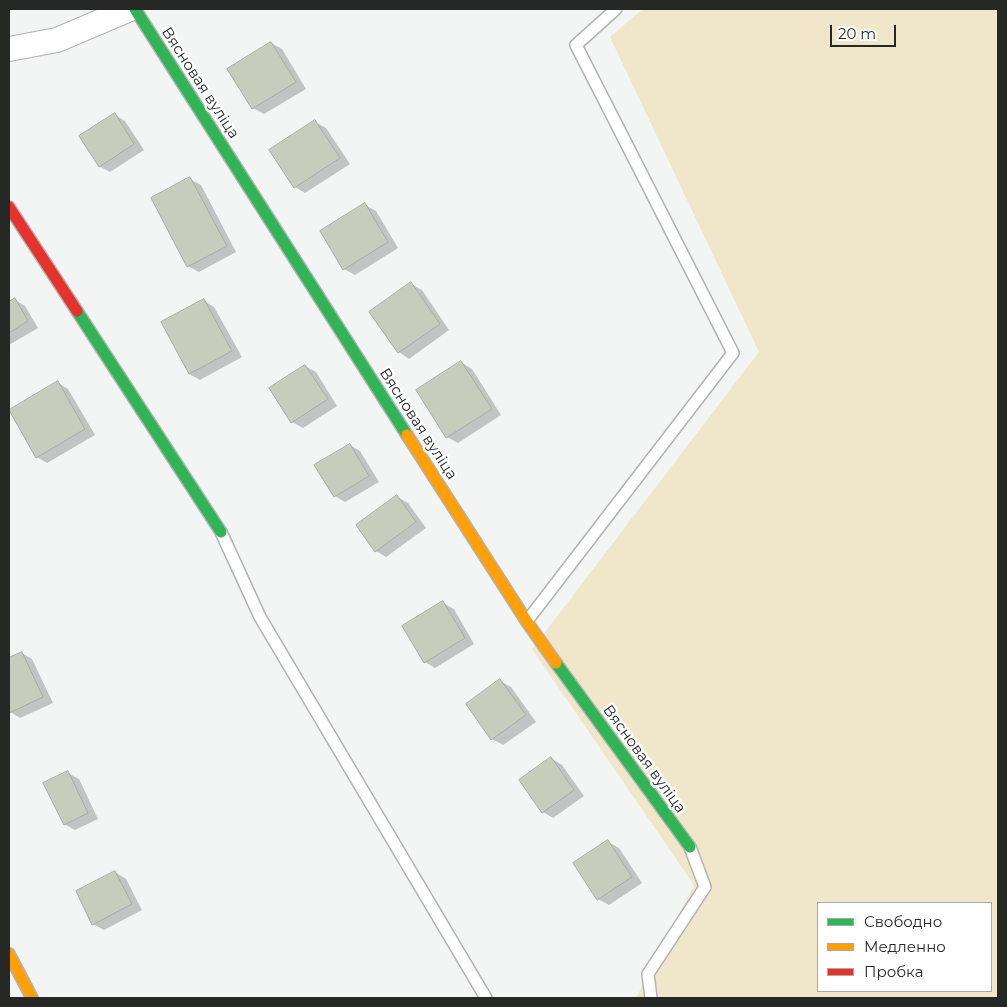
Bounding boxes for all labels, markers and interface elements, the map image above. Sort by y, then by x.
scale bar [832,15,898,47]
street label: Вясновая вуліца [157,24,243,142]
text: 20 m [838,24,876,43]
street label: Вясновая вуліца [375,365,461,483]
street label: Вясновая вуліца [599,702,689,816]
legend [817,902,992,992]
text: Свободно [864,912,942,931]
text: Медленно [864,937,946,956]
text: Пробка [864,962,923,981]

